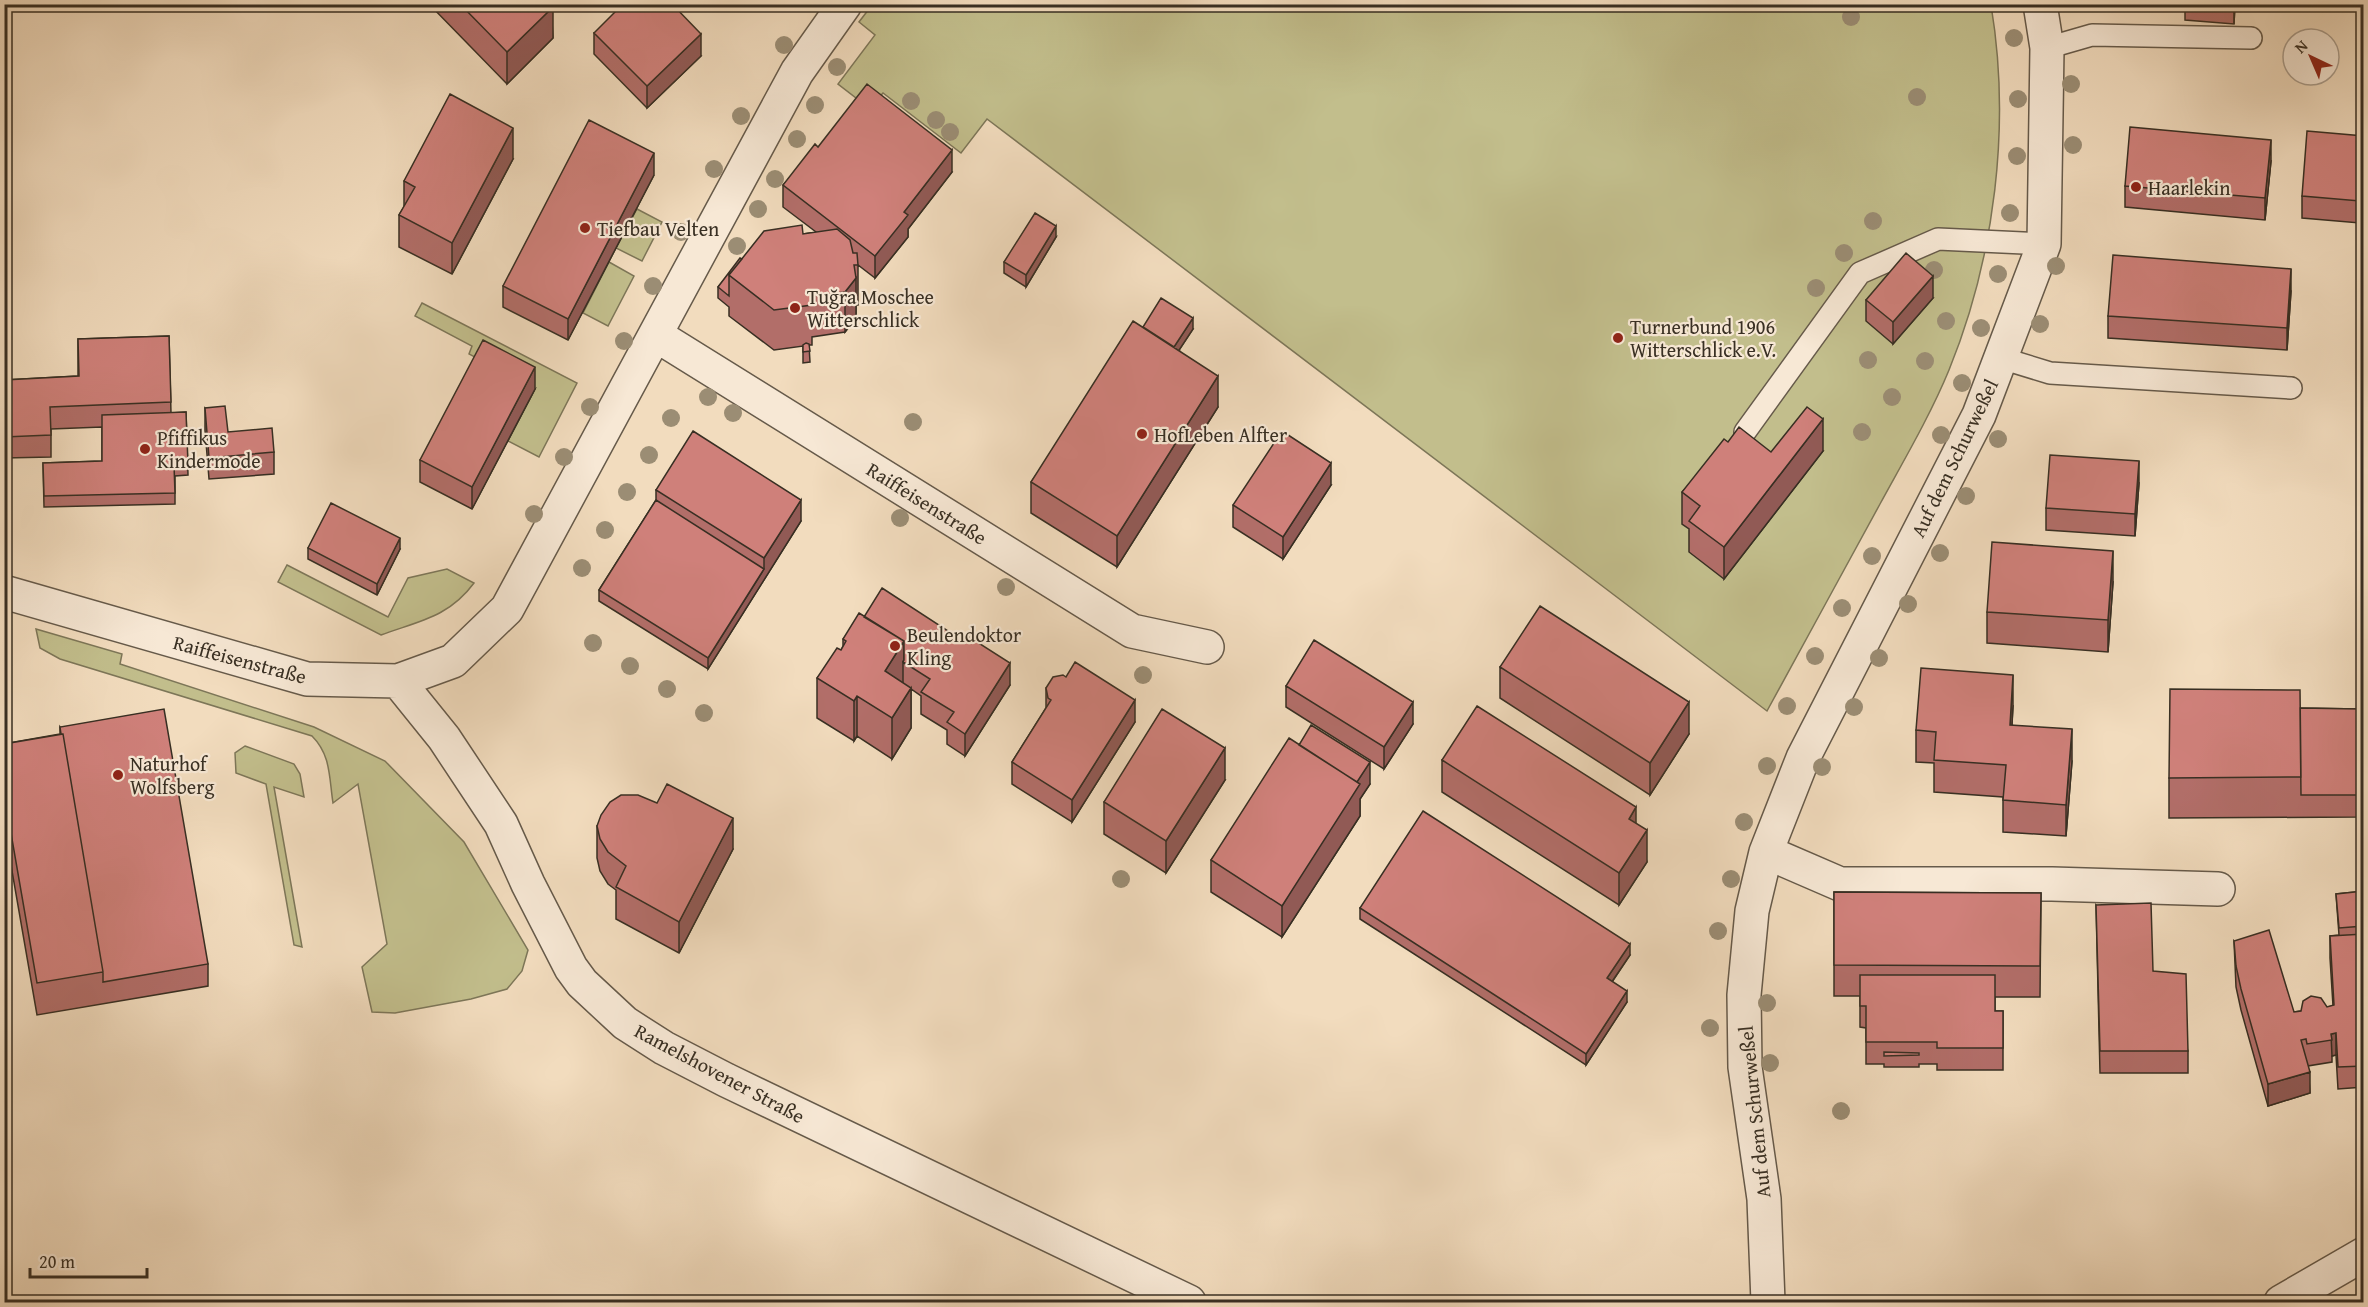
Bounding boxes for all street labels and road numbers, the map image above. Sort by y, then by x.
street label: Auf dem Schurweßel [1903,374,2005,542]
street label: Raiffeisenstraße [861,455,993,551]
street label: Raiffeisenstraße [170,627,310,691]
street label: Ramelshovener Straße [630,1016,810,1130]
street label: Auf dem Schurweßel [1730,1024,1777,1200]

